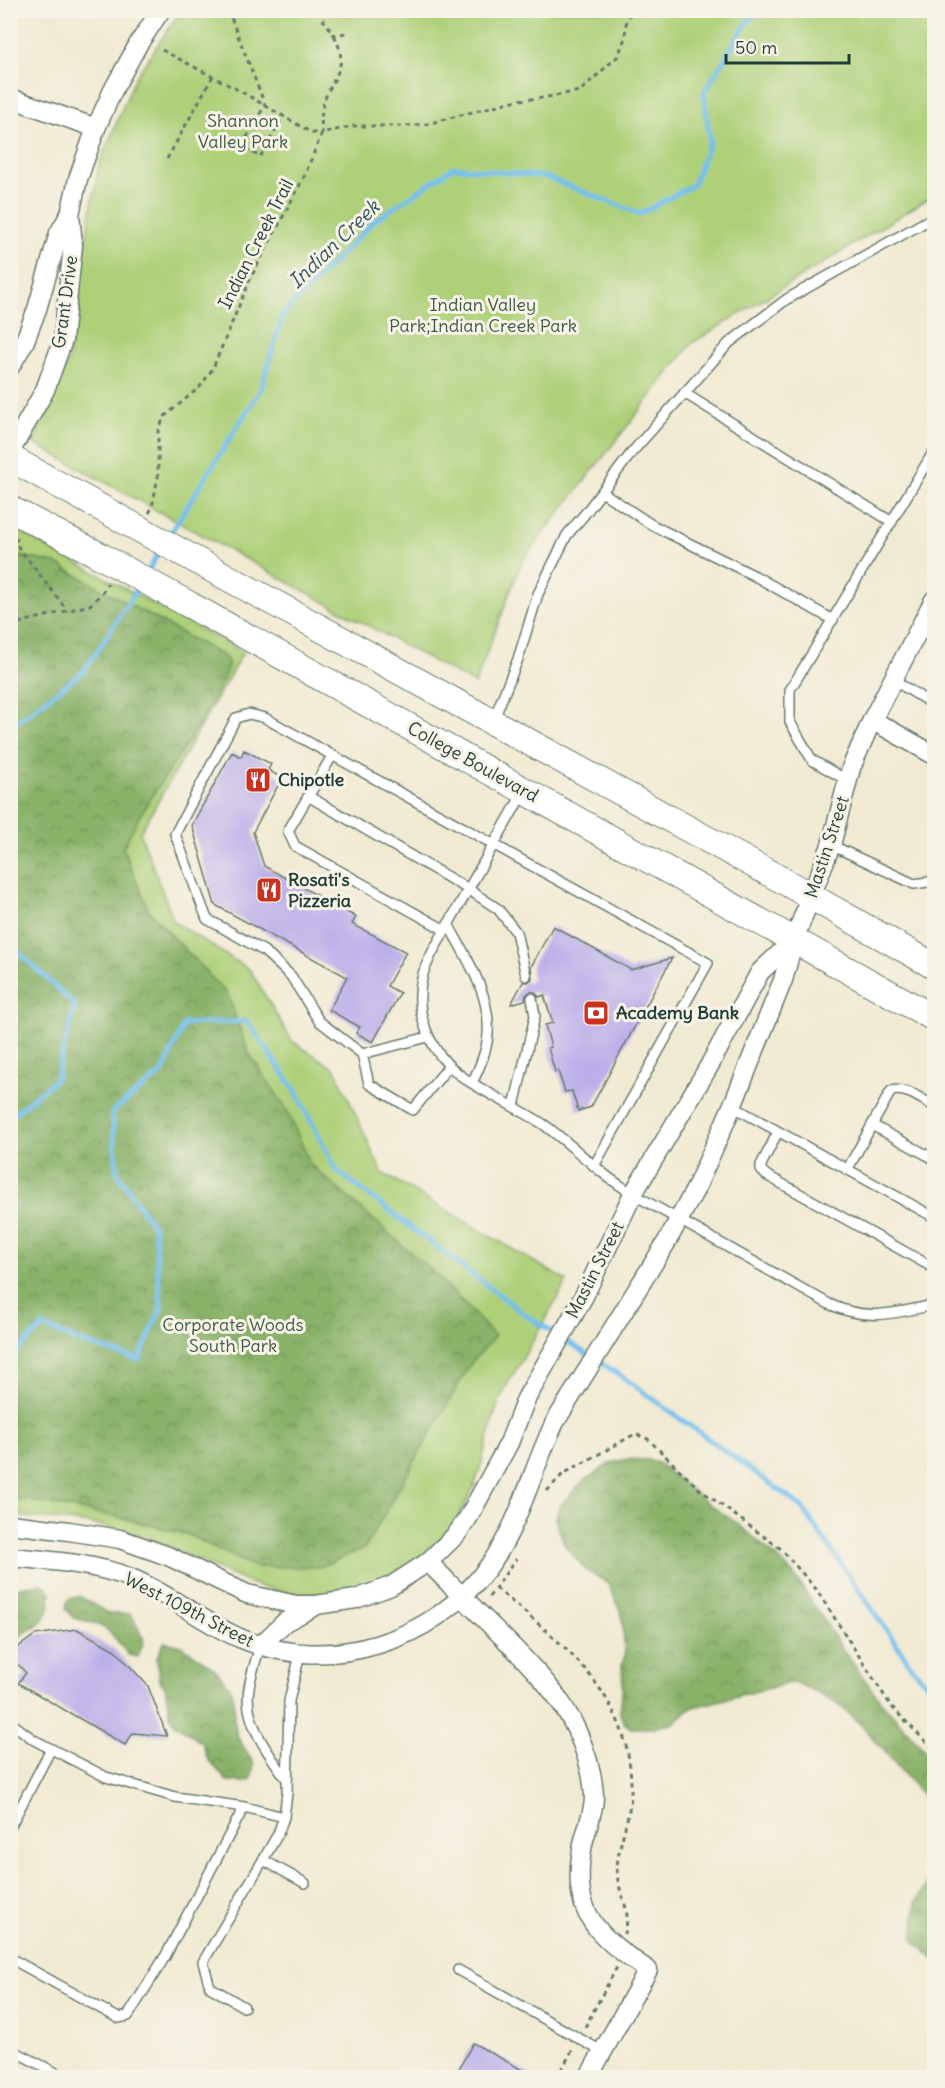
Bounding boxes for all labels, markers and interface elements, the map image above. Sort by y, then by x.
scale bar [726,27,849,65]
text: 50 m [735,36,777,59]
park label: Shannon Valley Park [198,109,288,153]
street label: Indian Creek Trail [213,175,298,313]
water label: Indian Creek [283,193,386,293]
street label: Grant Drive [47,254,82,350]
park label: Indian Valley Park;Indian Creek Park [389,293,577,337]
street label: College Boulevard [404,716,543,807]
restaurant icon: Chipotle [243,765,273,795]
place label: Chipotle [278,768,345,791]
street label: Mastin Street [799,793,854,901]
place label: Rosati's Pizzeria [288,868,351,912]
restaurant icon: Rosati's Pizzeria [254,875,284,905]
bank icon: Academy Bank [581,998,611,1028]
place label: Academy Bank [616,1001,739,1024]
street label: Mastin Street [560,1217,629,1322]
park label: Corporate Woods South Park [162,1313,304,1357]
street label: West 109th Street [121,1567,258,1652]

